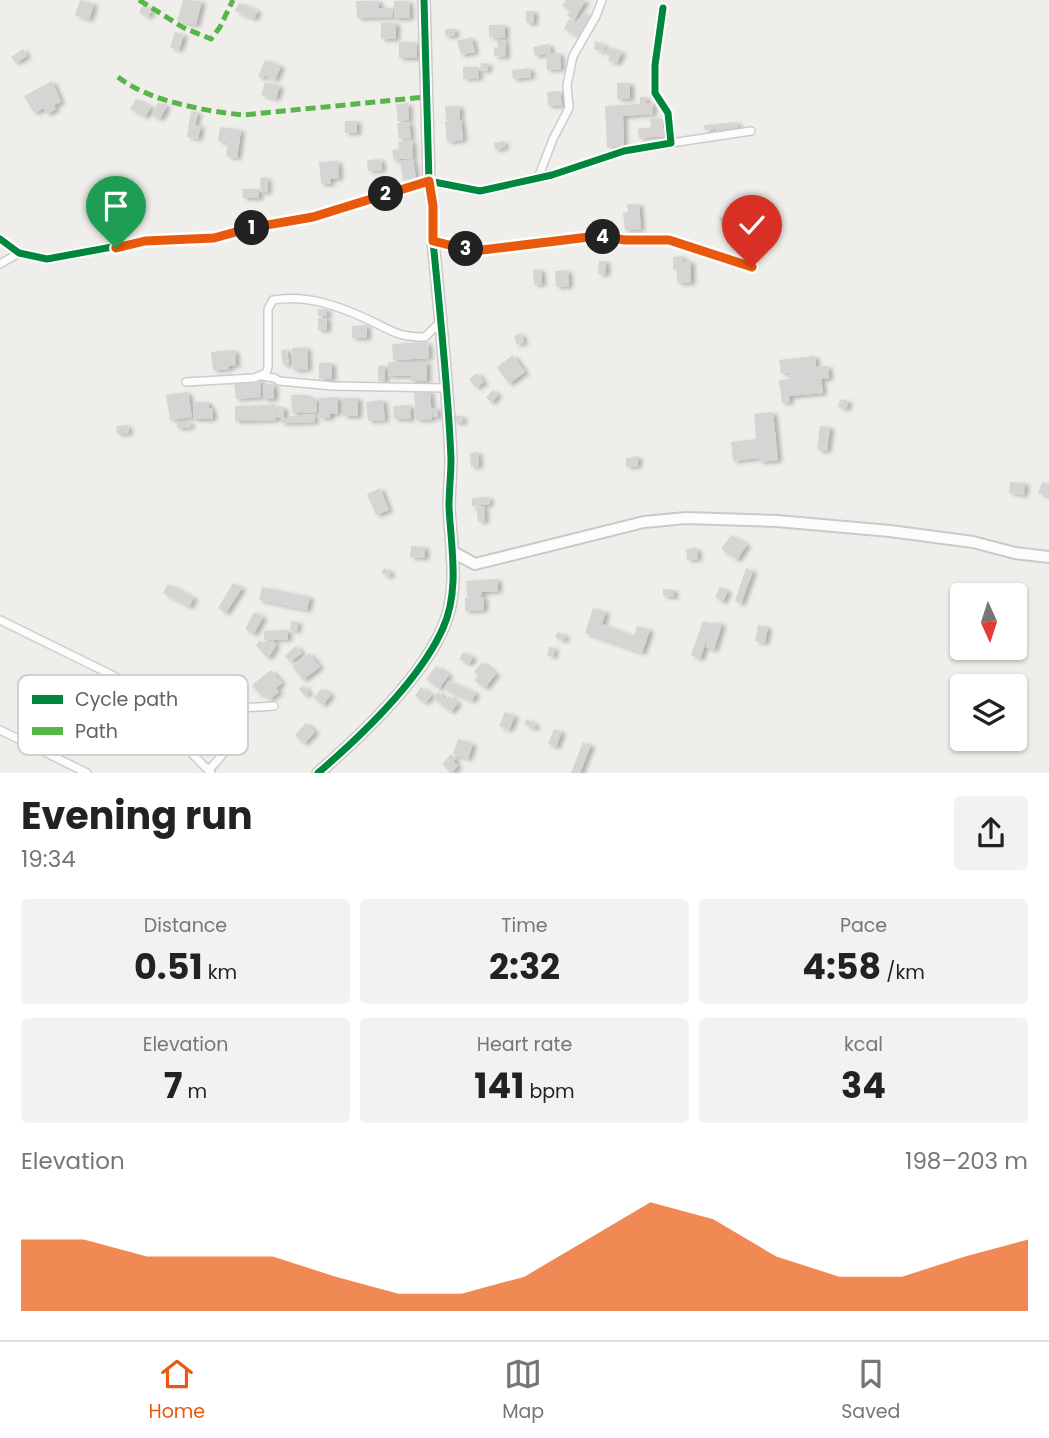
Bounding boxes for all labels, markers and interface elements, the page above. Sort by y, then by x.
pin [86,176,146,248]
pin: 2 [368,176,404,212]
text: 2 [380,180,391,207]
icon: arrive [97,187,135,225]
pin [722,195,782,267]
icon: check [733,206,771,244]
pin: 1 [234,210,270,246]
text: 1 [248,214,255,241]
pin: 4 [586,219,620,254]
text: 4 [596,223,609,250]
pin: 3 [448,232,484,266]
text: 3 [460,235,471,262]
north arrow [950,583,1027,660]
map controls [950,583,1027,751]
button: layers [950,674,1027,751]
legend [18,675,248,755]
text: Cycle path [75,686,178,713]
text: Path [75,718,118,745]
text: Evening run [21,789,253,842]
button: share [954,796,1028,870]
text: 19:34 [21,843,76,875]
text: Distance [144,912,227,939]
text: Time [501,912,548,939]
text: Pace [840,912,887,939]
text: 0.51 [134,942,203,991]
text: 2:32 [489,942,560,991]
text: 4:58 [802,942,881,991]
text: km [203,959,237,986]
text: /km [881,959,925,986]
text: Elevation [143,1031,228,1058]
text: Heart rate [477,1031,572,1058]
text: kcal [844,1031,883,1058]
text: 7 [164,1061,183,1110]
text: 141 [474,1061,524,1110]
text: 34 [841,1061,886,1110]
text: m [183,1078,207,1105]
text: bpm [524,1078,575,1105]
text: Elevation [21,1145,125,1177]
text: 198–203 m [905,1145,1028,1177]
tab: Home [148,1355,205,1426]
tab: Map [502,1355,544,1426]
tab: Saved [841,1355,900,1426]

